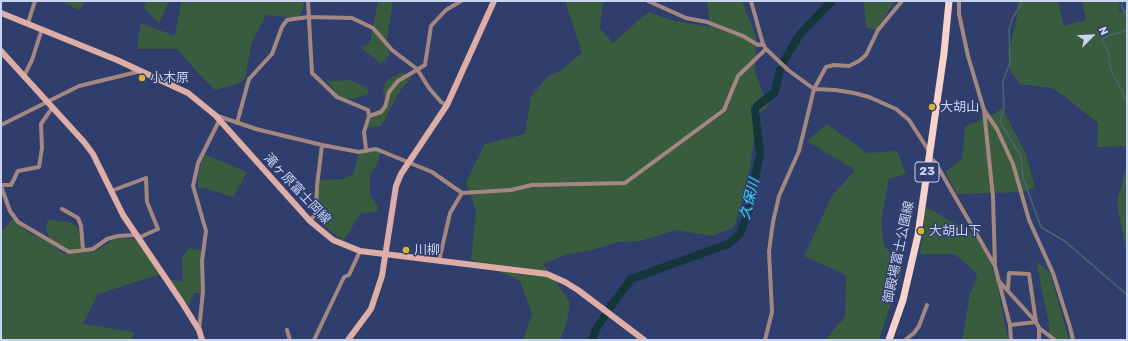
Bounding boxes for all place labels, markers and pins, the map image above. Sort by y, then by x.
place label: 小木原 [150,70,189,86]
marker: 小木原 [137,73,147,83]
place label: 大胡山 [940,99,979,115]
marker: 大胡山 [927,102,937,112]
place label: 大胡山下 [929,223,981,239]
marker: 大胡山下 [916,226,926,236]
place label: 川柳 [414,242,440,258]
marker: 川柳 [401,245,411,255]

